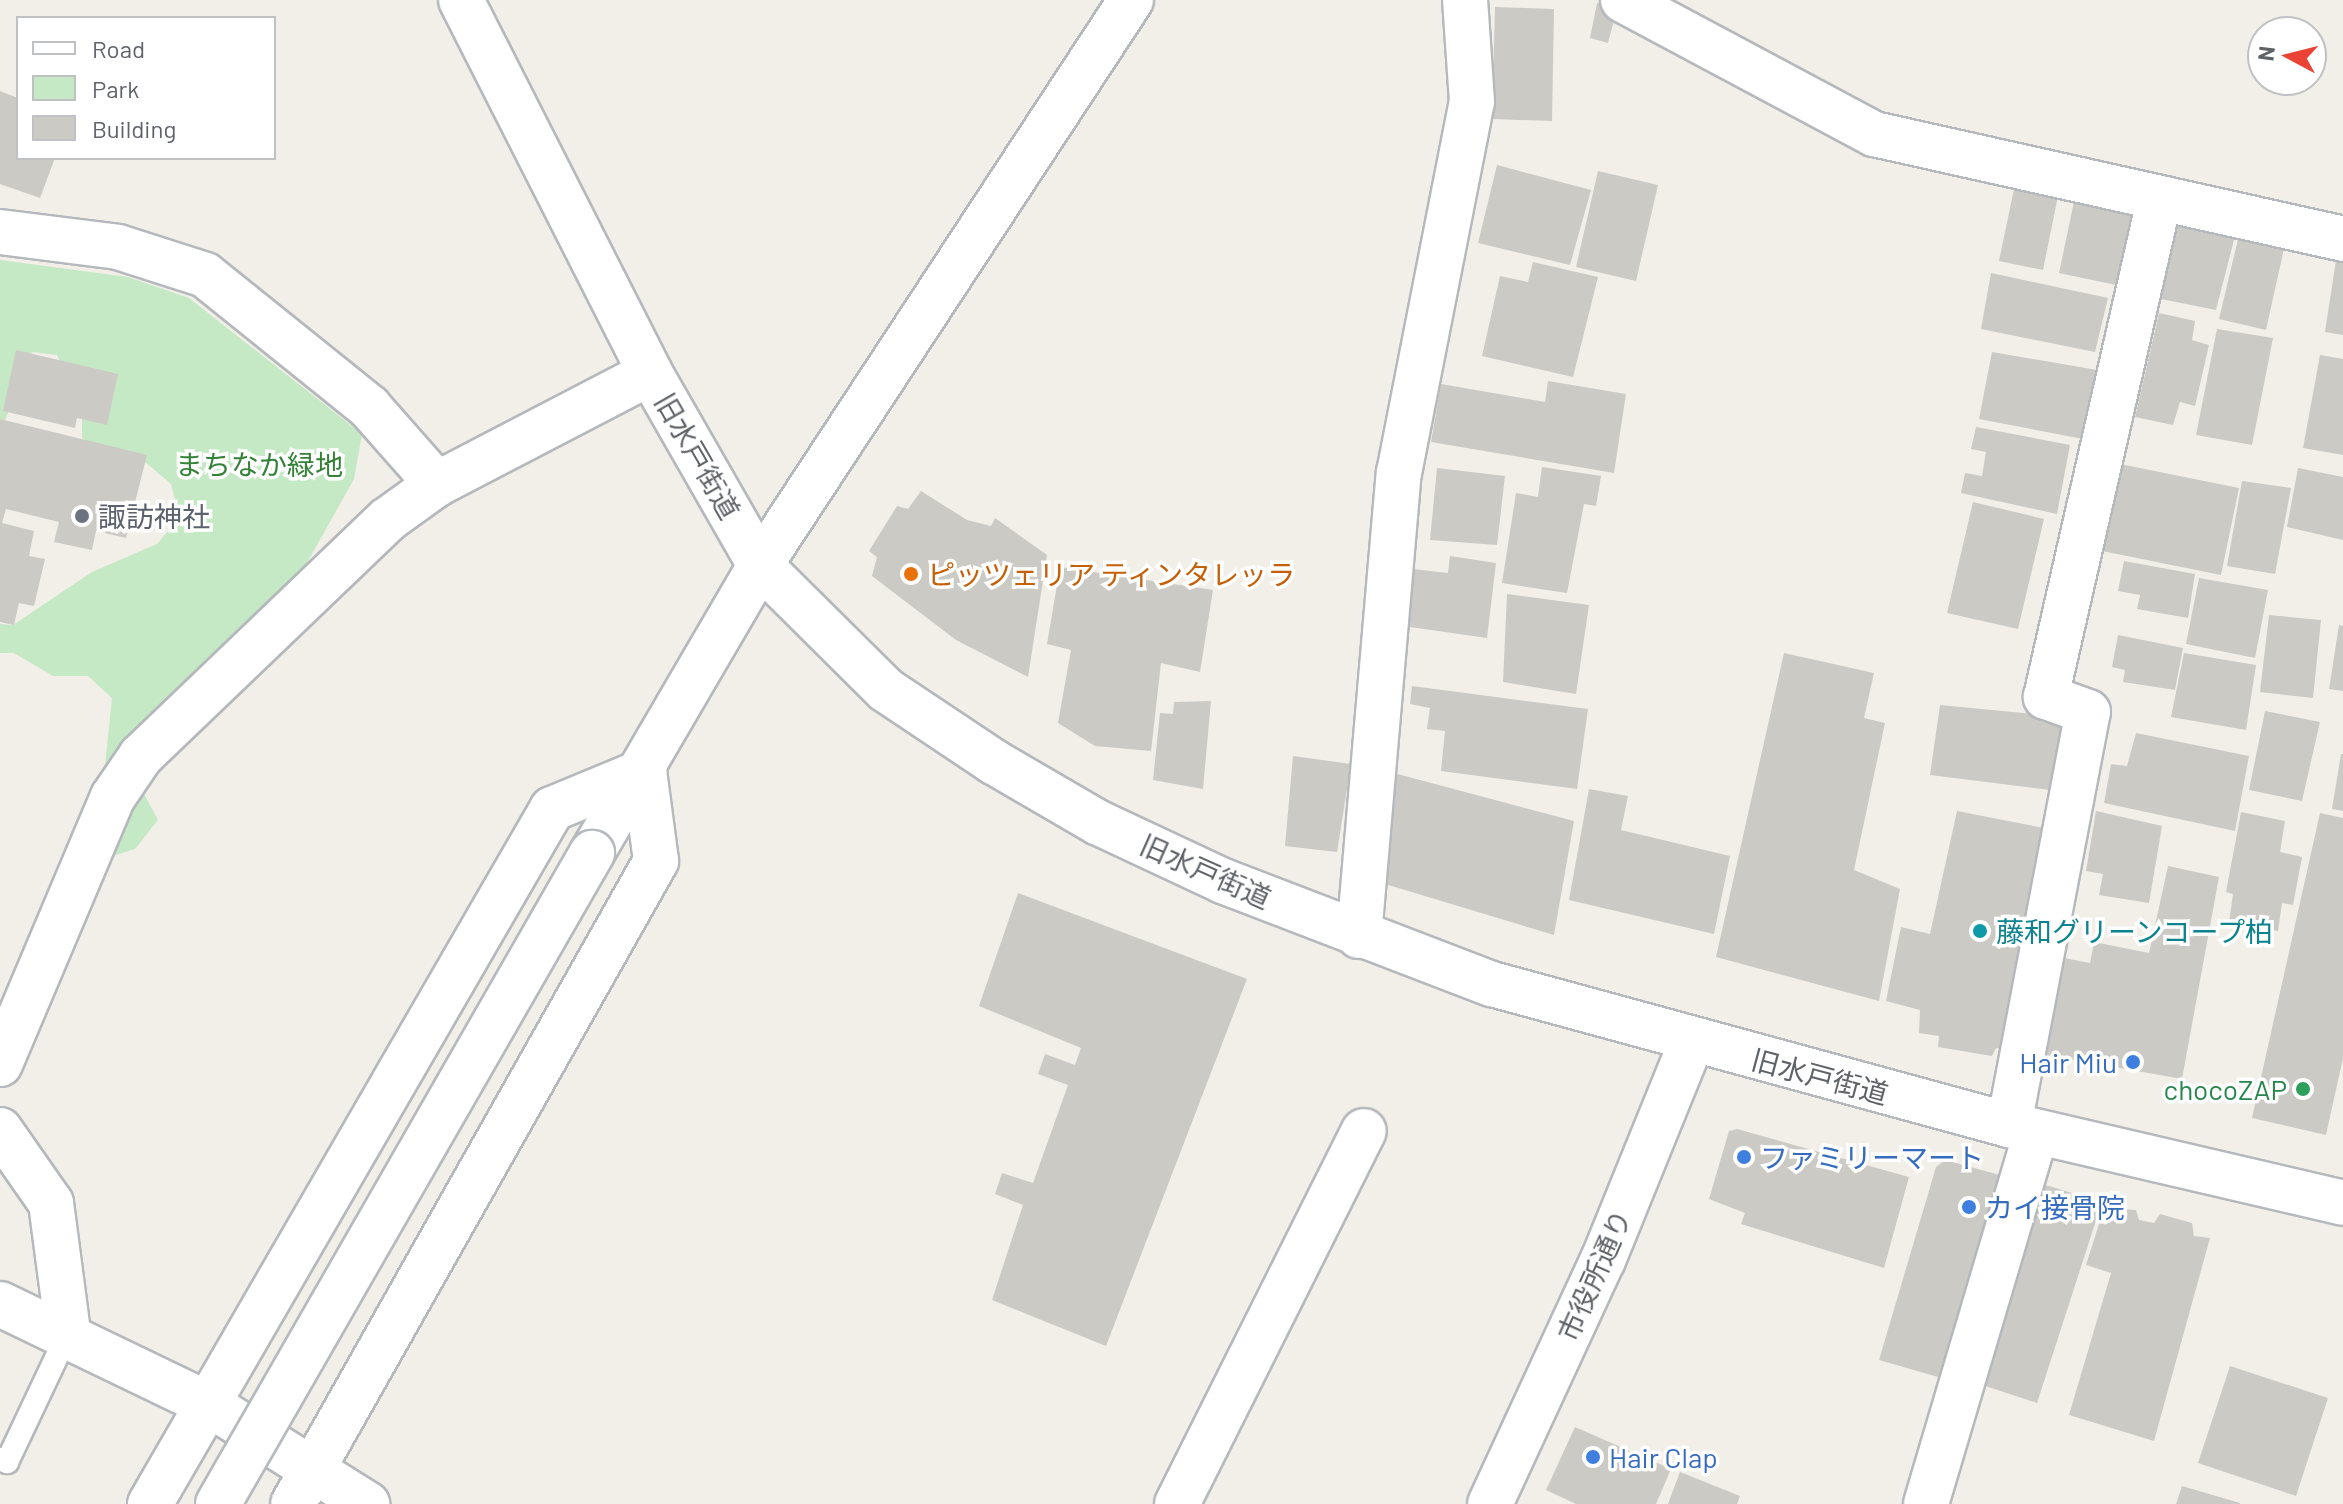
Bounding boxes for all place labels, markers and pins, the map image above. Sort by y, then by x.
place label: 諏訪神社 [98,499,210,533]
marker: 諏訪神社 [73,507,91,525]
place label: ピッツェリア ティンタレッラ [927,557,1297,591]
marker: ピッツェリア ティンタレッラ [902,565,920,583]
place label: 藤和グリーンコープ柏 [1996,914,2276,948]
marker: 藤和グリーンコープ柏 [1971,922,1989,940]
place label: Hair Miu [2019,1045,2117,1079]
marker: Hair Miu [2124,1053,2142,1071]
place label: chocoZAP [2164,1072,2287,1106]
marker: chocoZAP [2294,1080,2312,1098]
place label: ファミリーマート [1760,1140,1984,1174]
marker: ファミリーマート [1735,1148,1753,1166]
place label: カイ接骨院 [1985,1190,2125,1224]
marker: カイ接骨院 [1960,1198,1978,1216]
place label: Hair Clap [1609,1440,1718,1474]
marker: Hair Clap [1584,1448,1602,1466]

